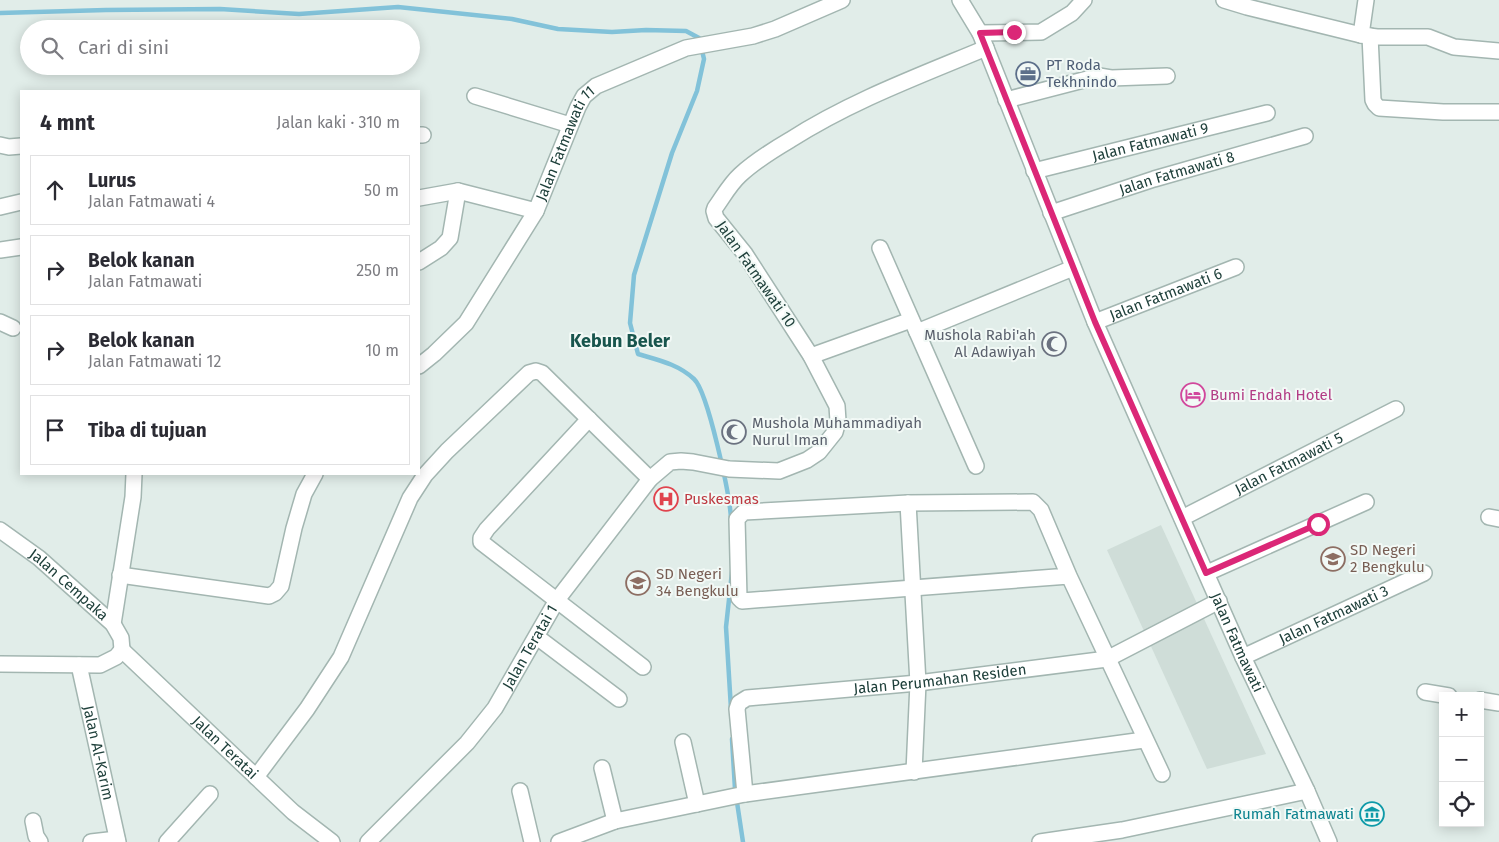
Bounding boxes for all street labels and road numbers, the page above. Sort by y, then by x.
street label: Jalan Fatmawati 11 [532,82,598,203]
street label: Jalan Fatmawati 9 [1090,119,1211,165]
street label: Jalan Fatmawati 8 [1117,148,1237,199]
street label: Jalan Fatmawati 10 [712,217,800,331]
street label: Jalan Fatmawati 6 [1107,264,1225,324]
street label: Jalan Fatmawati 5 [1232,429,1346,499]
street label: Jalan Cempaka [26,545,112,624]
street label: Jalan Fatmawati 3 [1276,582,1391,648]
street label: Jalan Fatmawati [1207,590,1267,695]
street label: Jalan Teratai 1 [499,602,561,693]
street label: Jalan Perumahan Residen [853,660,1027,698]
street label: Jalan Al-Karim [79,704,118,802]
street label: Jalan Teratai [188,712,262,783]

